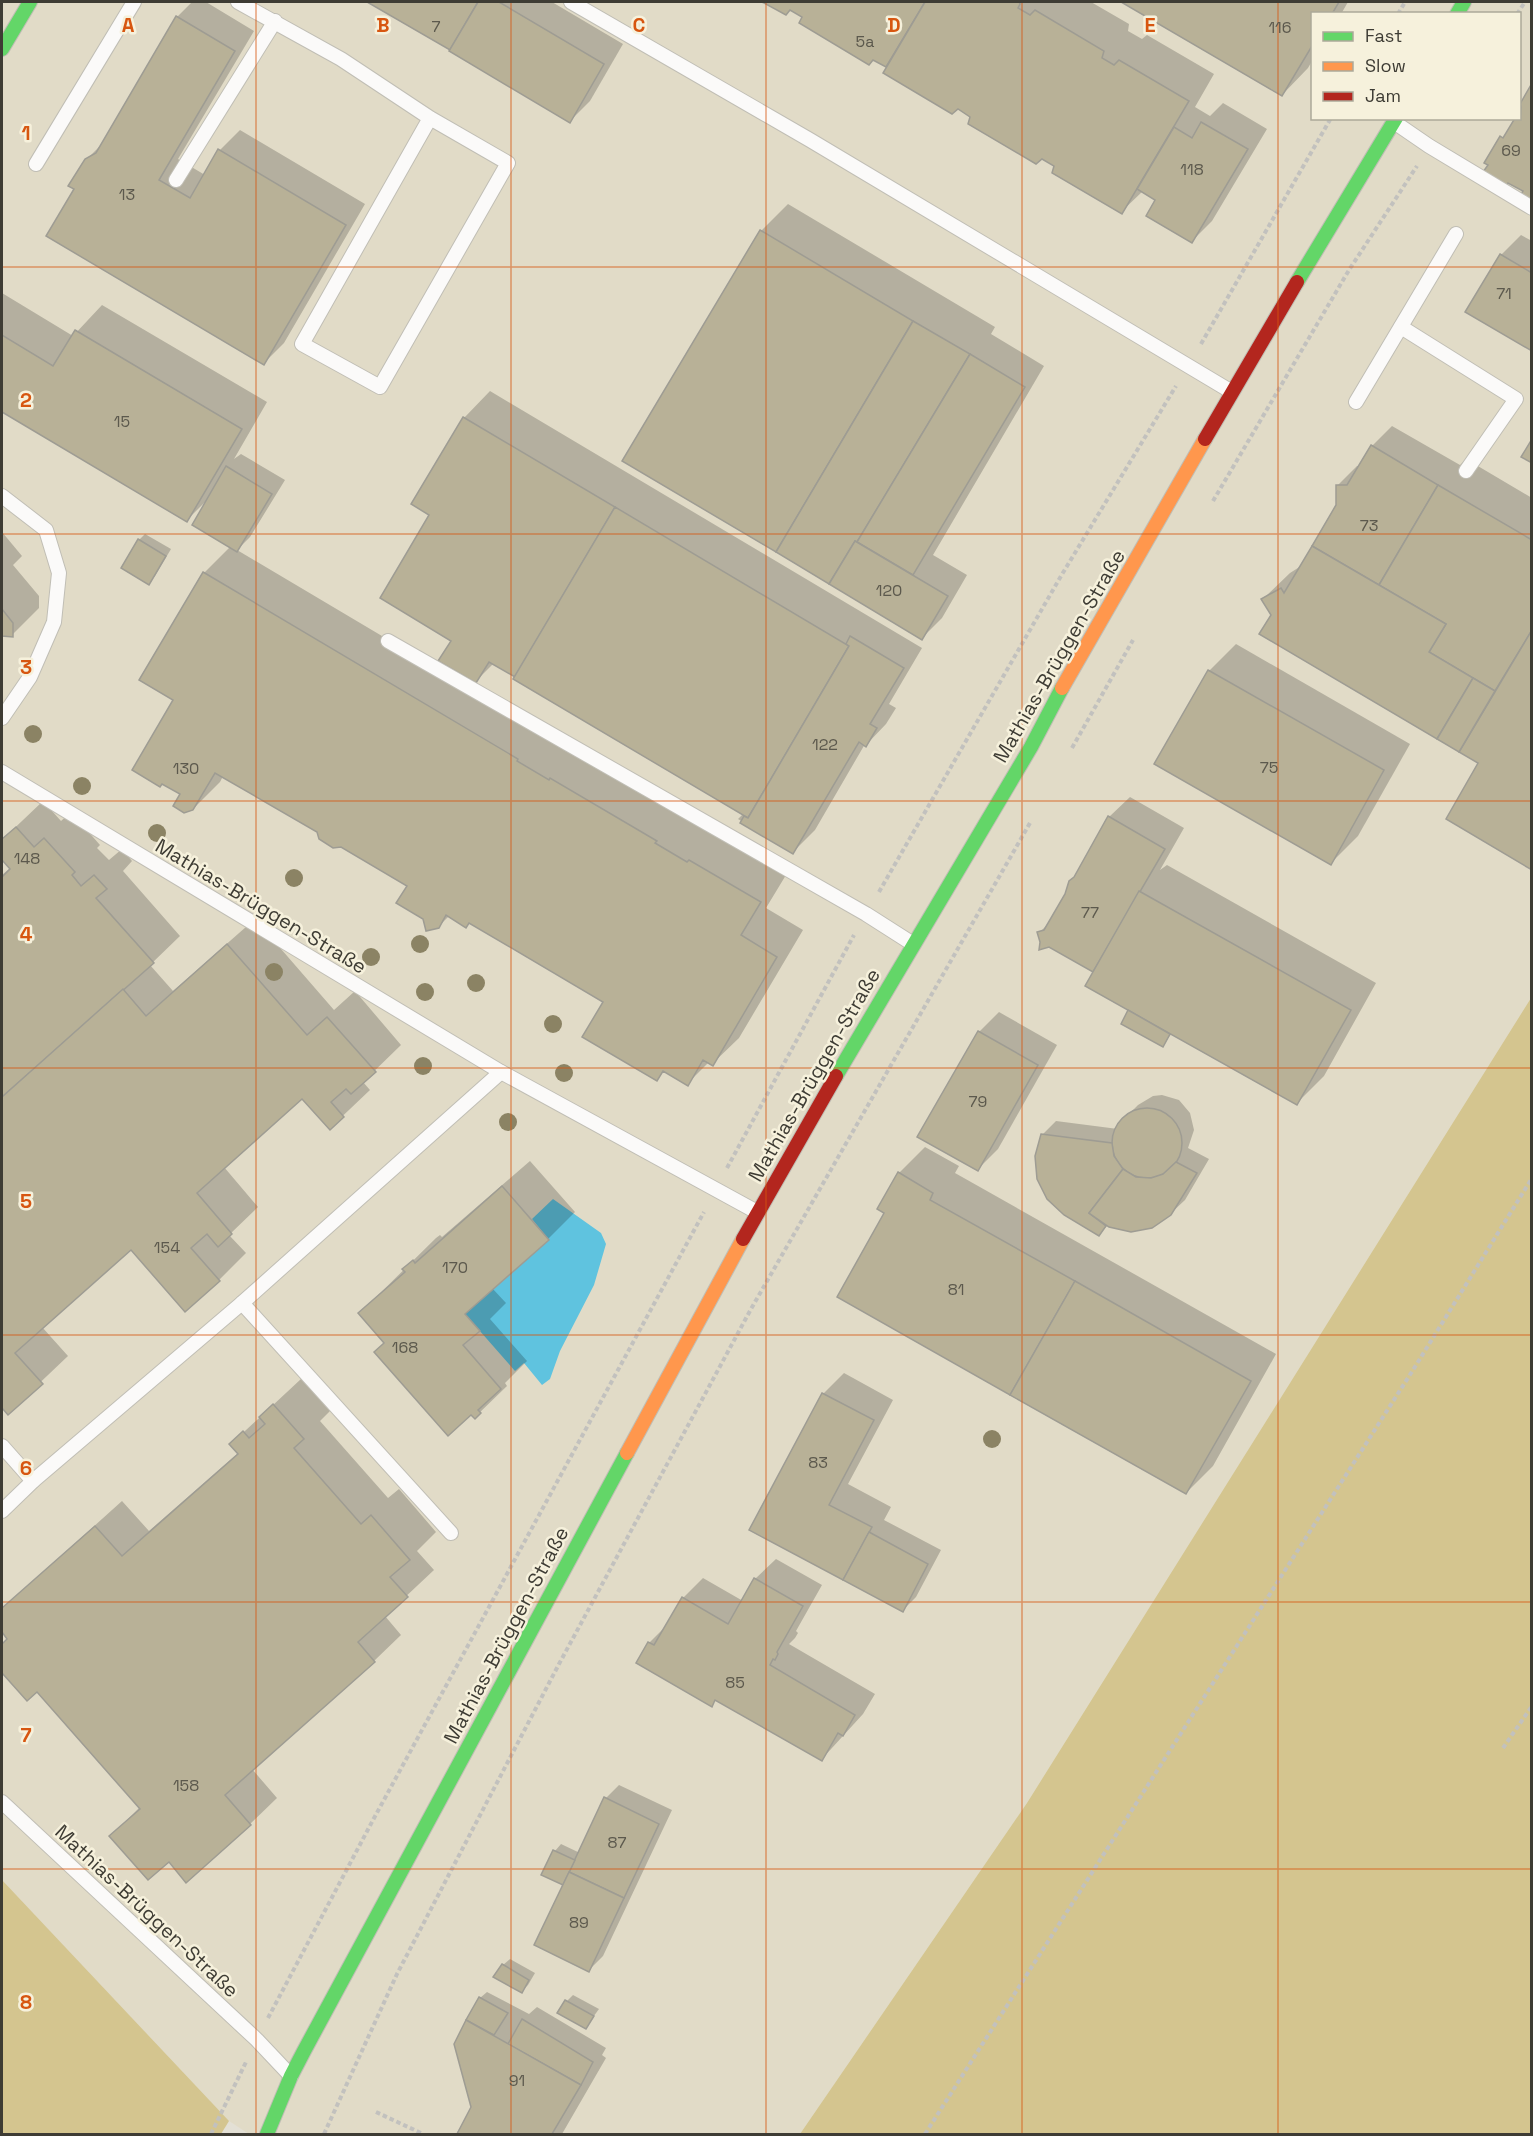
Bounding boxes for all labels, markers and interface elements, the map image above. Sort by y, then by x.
text: A [122,12,135,38]
text: B [376,12,390,38]
text: C [633,12,646,38]
text: D [887,12,901,38]
text: E [1144,12,1156,38]
legend [1311,12,1521,120]
house number: 7 [431,16,441,37]
house number: 116 [1268,17,1292,38]
text: Fast [1365,24,1402,47]
house number: 5a [856,31,874,52]
text: Slow [1365,54,1406,77]
text: Jam [1365,84,1401,107]
text: 1 [21,120,31,146]
house number: 69 [1501,140,1521,161]
house number: 118 [1180,159,1204,180]
house number: 13 [119,184,135,205]
house number: 71 [1496,283,1512,304]
text: 2 [20,387,32,413]
house number: 15 [114,411,130,432]
house number: 73 [1360,515,1378,536]
street label: Mathias-Brüggen-Straße [987,545,1131,767]
house number: 120 [876,580,902,601]
text: 3 [20,654,32,680]
house number: 122 [812,734,838,755]
house number: 75 [1260,757,1278,778]
house number: 130 [173,758,199,779]
street label: Mathias-Brüggen-Straße [151,833,371,979]
house number: 148 [14,848,40,869]
house number: 77 [1081,902,1099,923]
text: 4 [20,921,33,947]
street label: Mathias-Brüggen-Straße [742,964,886,1186]
house number: 79 [969,1091,987,1112]
text: 5 [20,1188,32,1214]
house number: 154 [154,1237,180,1258]
house number: 170 [442,1257,468,1278]
house number: 81 [948,1279,964,1300]
house number: 168 [392,1337,418,1358]
house number: 83 [808,1452,828,1473]
text: 6 [20,1455,32,1481]
street label: Mathias-Brüggen-Straße [438,1522,574,1748]
house number: 85 [725,1672,745,1693]
text: 7 [20,1722,32,1748]
house number: 158 [173,1775,199,1796]
street label: Mathias-Brüggen-Straße [50,1819,244,2003]
house number: 87 [608,1832,626,1853]
house number: 89 [569,1912,589,1933]
text: 8 [20,1989,32,2015]
house number: 91 [509,2070,525,2091]

